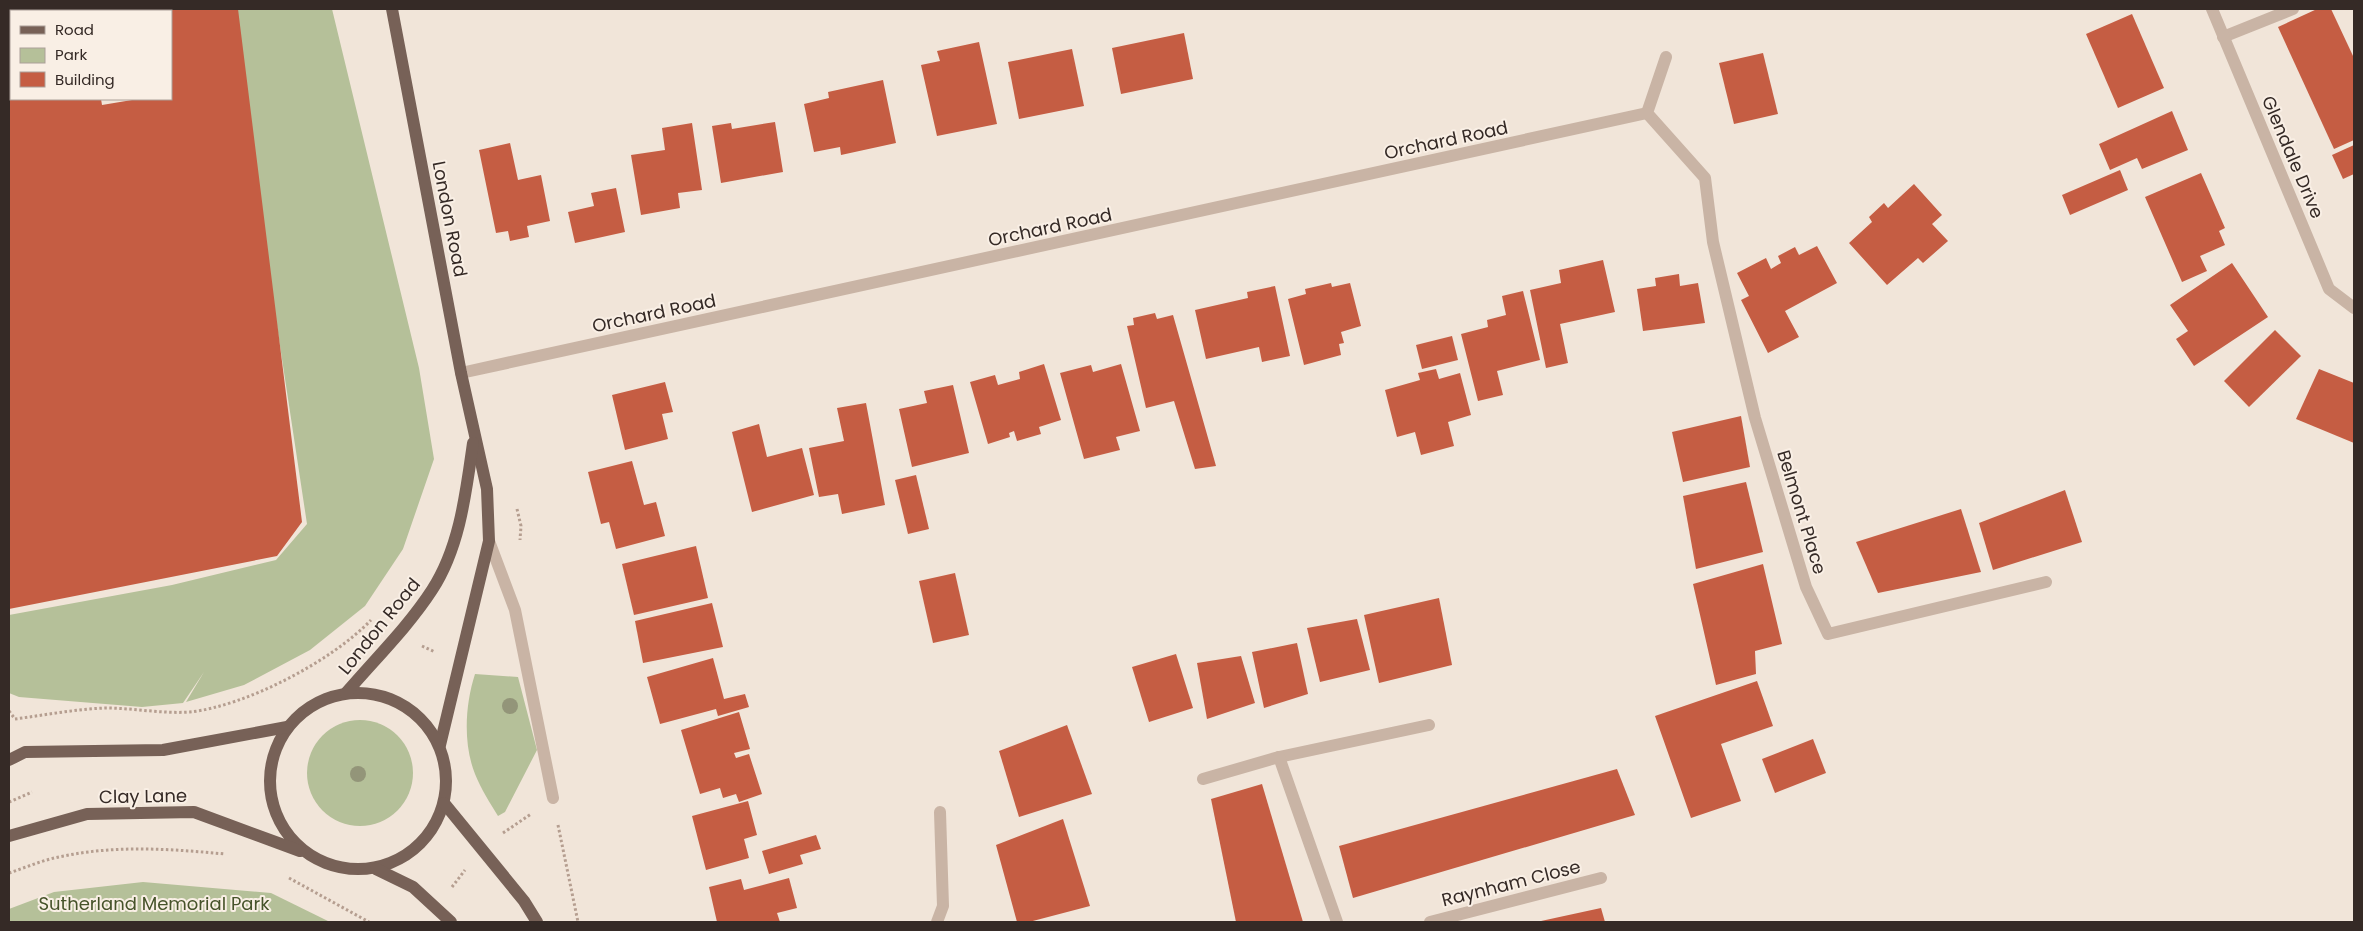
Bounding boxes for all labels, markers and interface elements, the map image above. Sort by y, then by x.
legend [10,10,172,100]
text: Road [55,19,94,40]
text: Park [55,44,87,65]
text: Building [55,69,115,90]
street label: Glendale Drive [2256,92,2330,222]
street label: Orchard Road [1382,115,1510,165]
street label: London Road [427,159,473,279]
street label: Orchard Road [986,202,1114,252]
street label: Orchard Road [590,288,718,338]
street label: Belmont Place [1771,447,1833,577]
street label: London Road [332,572,426,680]
street label: Clay Lane [99,783,187,809]
street label: Raynham Close [1439,854,1583,912]
park label: Sutherland Memorial Park [39,891,270,916]

